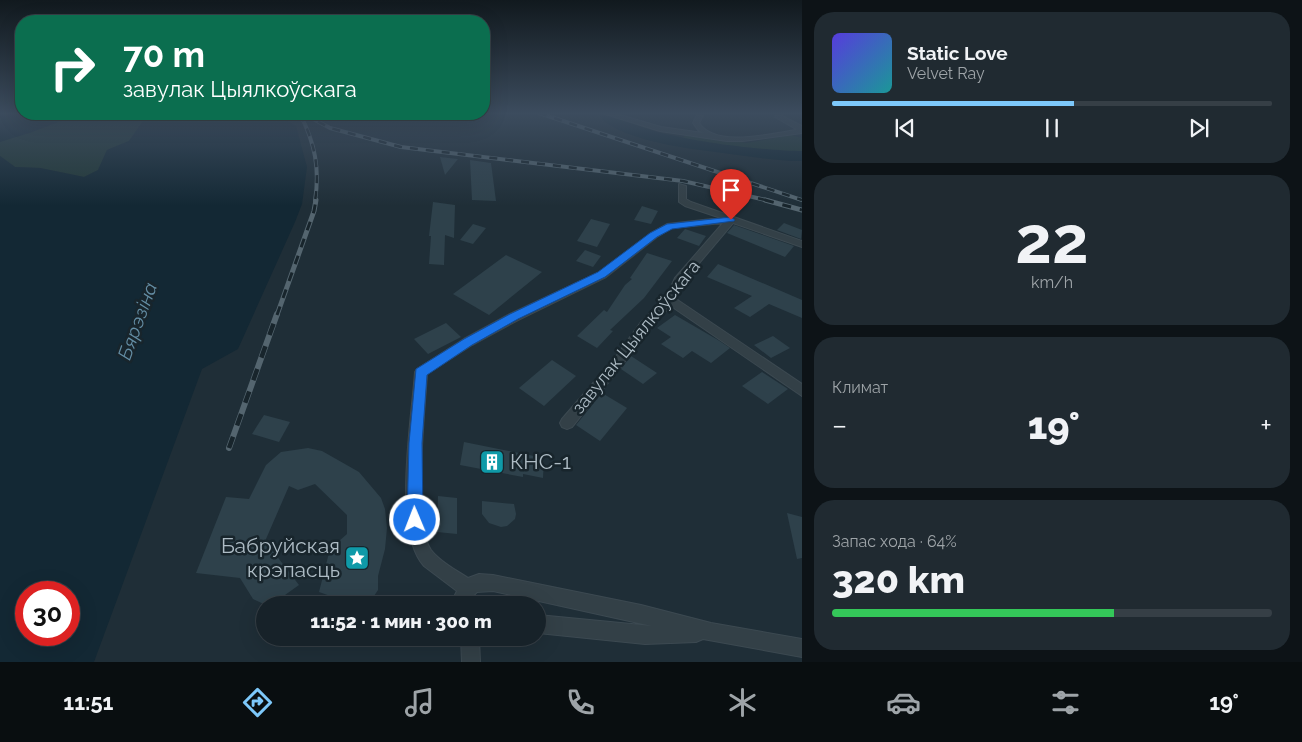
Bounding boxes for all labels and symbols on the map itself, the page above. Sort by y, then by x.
pin [710,169,752,220]
street label: завулак Цыялкоўскага [567,256,704,418]
water label: Бярэзіна [113,279,161,363]
building icon: КНС-1 [479,449,505,475]
place label: КНС-1 [510,449,571,474]
position arrow [388,493,440,545]
place label: Бабруйская крэпасць [221,533,340,582]
place icon: Бабруйская крэпасць [344,545,370,571]
speed limit sign: 30 [15,581,80,646]

